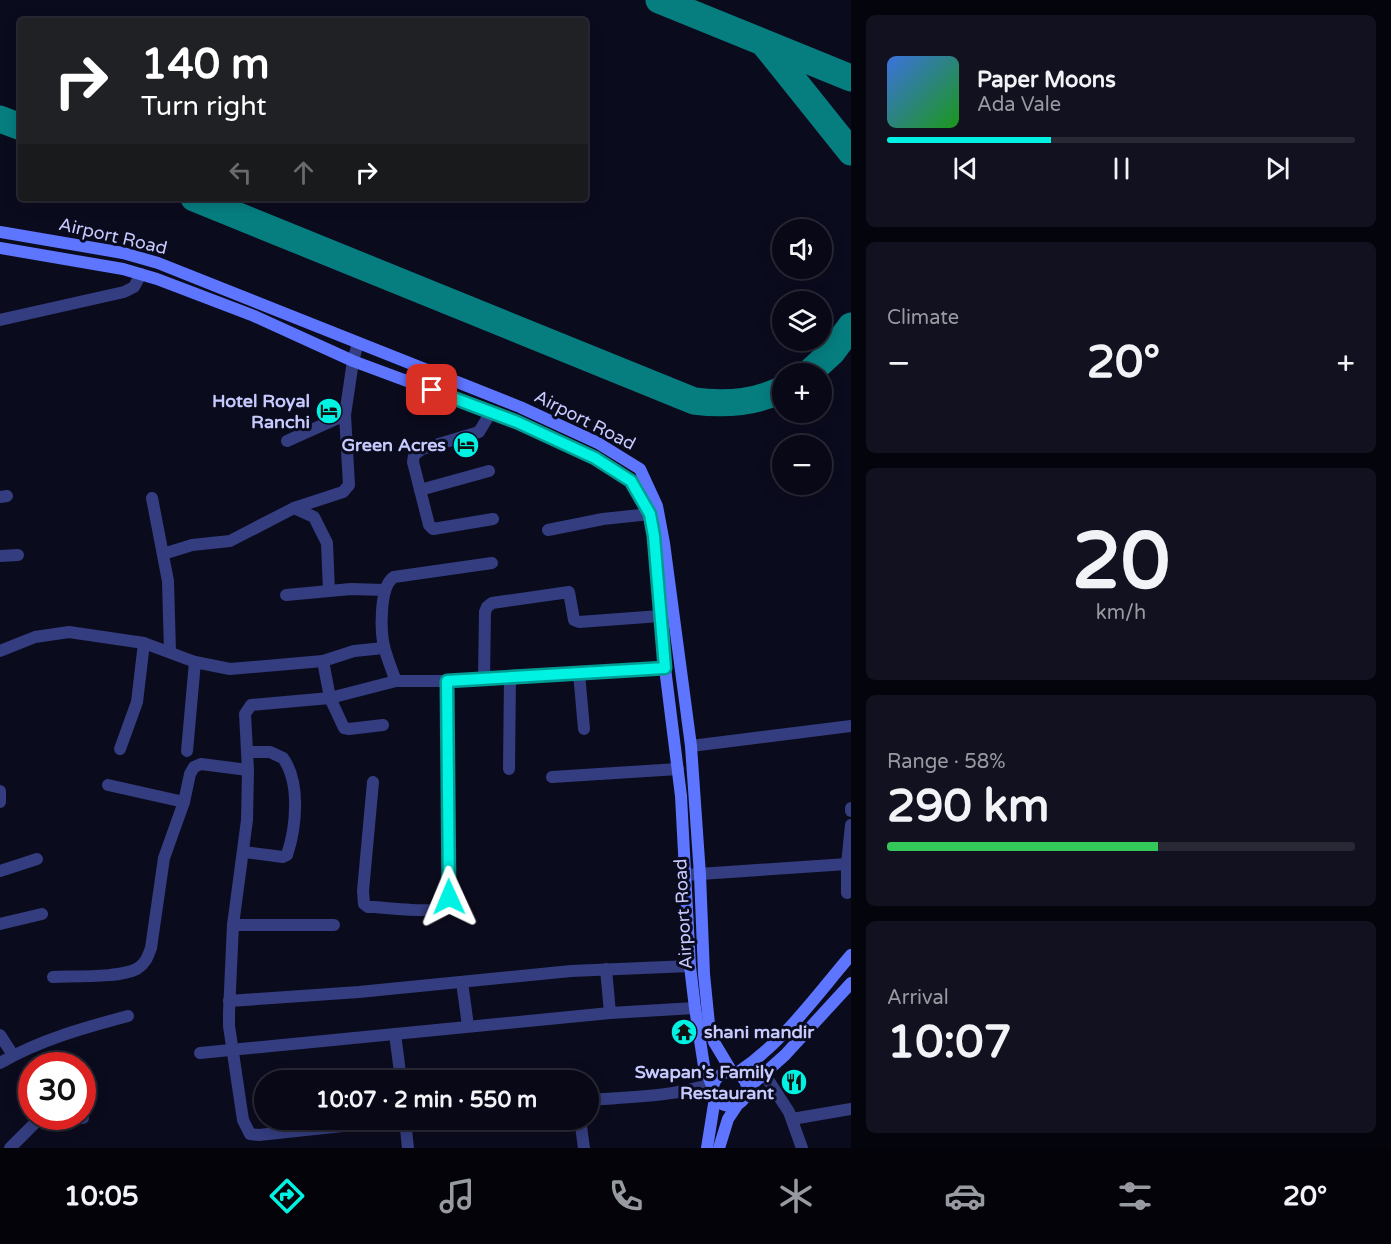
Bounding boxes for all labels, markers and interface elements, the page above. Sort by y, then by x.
text: 140 m [141,39,270,90]
icon: right [42,42,120,120]
text: Paper Moons [977,67,1116,93]
text: Turn right [141,90,267,123]
text: Ada Vale [977,93,1061,117]
icon: previous [949,152,982,185]
icon: pause [1105,152,1138,185]
icon: next [1261,152,1294,185]
icon: left [224,156,257,189]
icon: ahead [287,156,320,189]
icon: right [350,156,383,189]
street label: Airport Road [57,213,169,259]
map controls [772,219,832,495]
button: sound [772,219,832,279]
button: layers [772,291,832,351]
text: Climate [887,306,959,330]
text: 20° [1087,336,1160,390]
text: − [887,344,911,383]
text: + [1336,344,1355,383]
button: + [772,363,832,423]
pin [406,364,457,415]
icon: arrive [415,373,448,406]
street label: Airport Road [531,385,639,455]
place label: Hotel Royal Ranchi [212,390,310,433]
hotel icon: Hotel Royal Ranchi [314,396,344,426]
hotel icon: Green Acres [451,430,481,460]
place label: Green Acres [341,434,446,456]
button: − [772,435,832,495]
text: 20 [1072,515,1170,609]
text: km/h [1096,601,1146,625]
text: Range · 58% [887,750,1006,774]
text: 290 km [887,780,1049,834]
street label: Airport Road [669,858,697,970]
position arrow [417,865,481,929]
text: Arrival [887,986,949,1010]
text: 10:07 [887,1016,1012,1070]
temple icon: shani mandir [669,1017,699,1047]
place label: shani mandir [704,1021,815,1043]
speed limit sign: 30 [18,1052,96,1130]
place label: Swapan's Family Restaurant [635,1061,774,1104]
restaurant icon: Swapan's Family Restaurant [779,1067,809,1097]
text: 10:07 · 2 min · 550 m [316,1087,537,1113]
icon: directions [266,1175,308,1217]
icon: music [436,1175,478,1217]
icon: phone [605,1175,647,1217]
icon: climate [775,1175,817,1217]
icon: car [944,1175,986,1217]
icon: filters [1114,1175,1156,1217]
text: 10:05 [64,1180,139,1213]
text: 20° [1283,1180,1327,1213]

